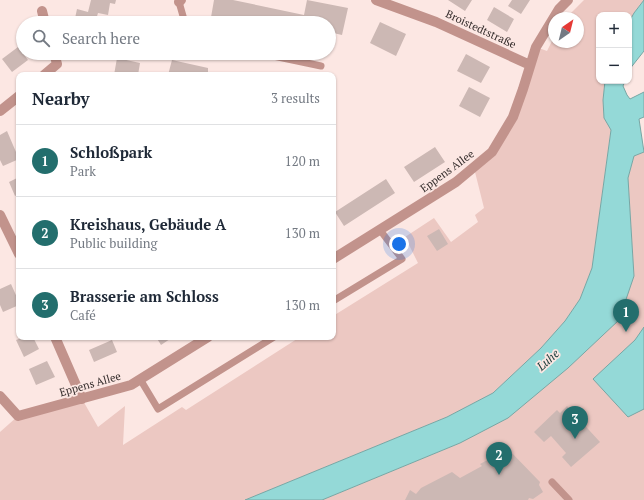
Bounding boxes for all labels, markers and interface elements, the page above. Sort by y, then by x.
street label: Broistedtstraße [444,7,519,52]
north arrow [548,12,584,48]
map controls [596,12,632,84]
button: + [596,12,632,48]
search box [16,16,336,60]
icon: search [30,27,52,49]
text: Search here [62,28,140,48]
button: − [596,48,632,84]
text: Nearby [32,87,90,110]
text: 3 results [271,89,320,107]
text: Schloßpark [70,142,152,162]
street label: Eppens Allee [417,146,477,195]
text: 1 [41,152,49,170]
text: 120 m [285,152,320,170]
text: Park [70,162,96,180]
text: Kreishaus, Gebäude A [70,214,226,234]
text: 2 [41,224,49,242]
text: 130 m [285,224,320,242]
text: Public building [70,234,157,252]
your location [389,234,409,254]
text: Brasserie am Schloss [70,286,219,306]
text: 3 [41,296,49,314]
text: 130 m [285,296,320,314]
pin: 1 [613,299,639,332]
text: Café [70,306,96,324]
water label: Luhe [533,345,562,374]
street label: Eppens Allee [58,368,123,399]
pin: 3 [562,406,588,439]
pin: 2 [486,442,512,475]

